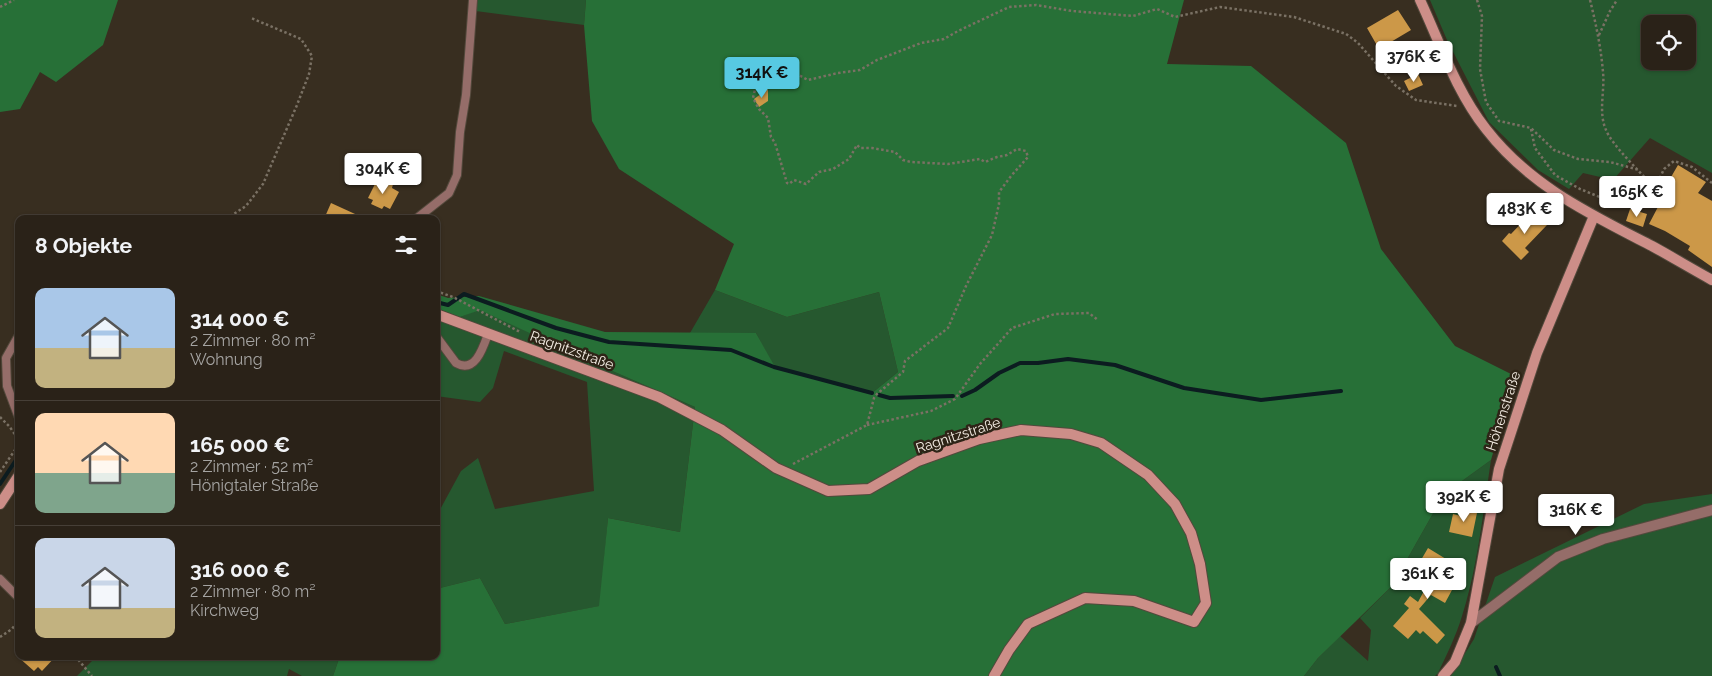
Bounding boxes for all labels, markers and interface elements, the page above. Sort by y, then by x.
map controls [1641,15,1696,70]
button: locate [1641,15,1696,70]
pin: 376K € [1373,41,1455,83]
text: 376K € [1387,47,1441,66]
pin: 314K € [721,56,803,99]
text: 314K € [735,63,789,82]
pin: 304K € [342,152,424,195]
text: 304K € [355,159,411,178]
pin: 165K € [1596,176,1678,218]
text: 165K € [1610,182,1664,201]
pin: 483K € [1484,192,1566,235]
text: 483K € [1498,199,1552,218]
icon: filters [392,231,420,259]
text: 8 Objekte [35,233,132,258]
text: 314 000 € [190,306,290,331]
icon: home [75,308,135,368]
street label: Ragnitzstraße [528,327,616,373]
text: 2 Zimmer · 80 m² [190,331,315,350]
text: Wohnung [190,350,263,369]
street label: Höhenstraße [1483,369,1523,453]
street label: Ragnitzstraße [914,414,1002,456]
text: 165 000 € [190,432,290,457]
icon: home [75,433,135,493]
text: 2 Zimmer · 52 m² [190,457,313,476]
text: Hönigtaler Straße [190,476,319,495]
pin: 392K € [1423,480,1505,523]
text: 392K € [1437,487,1491,506]
pin: 316K € [1535,494,1617,536]
text: 316K € [1549,500,1603,519]
text: 316 000 € [190,557,290,582]
icon: home [75,558,135,618]
pin: 361K € [1387,558,1469,600]
text: 361K € [1401,564,1455,583]
text: 2 Zimmer · 80 m² [190,582,315,601]
text: Kirchweg [190,601,259,620]

